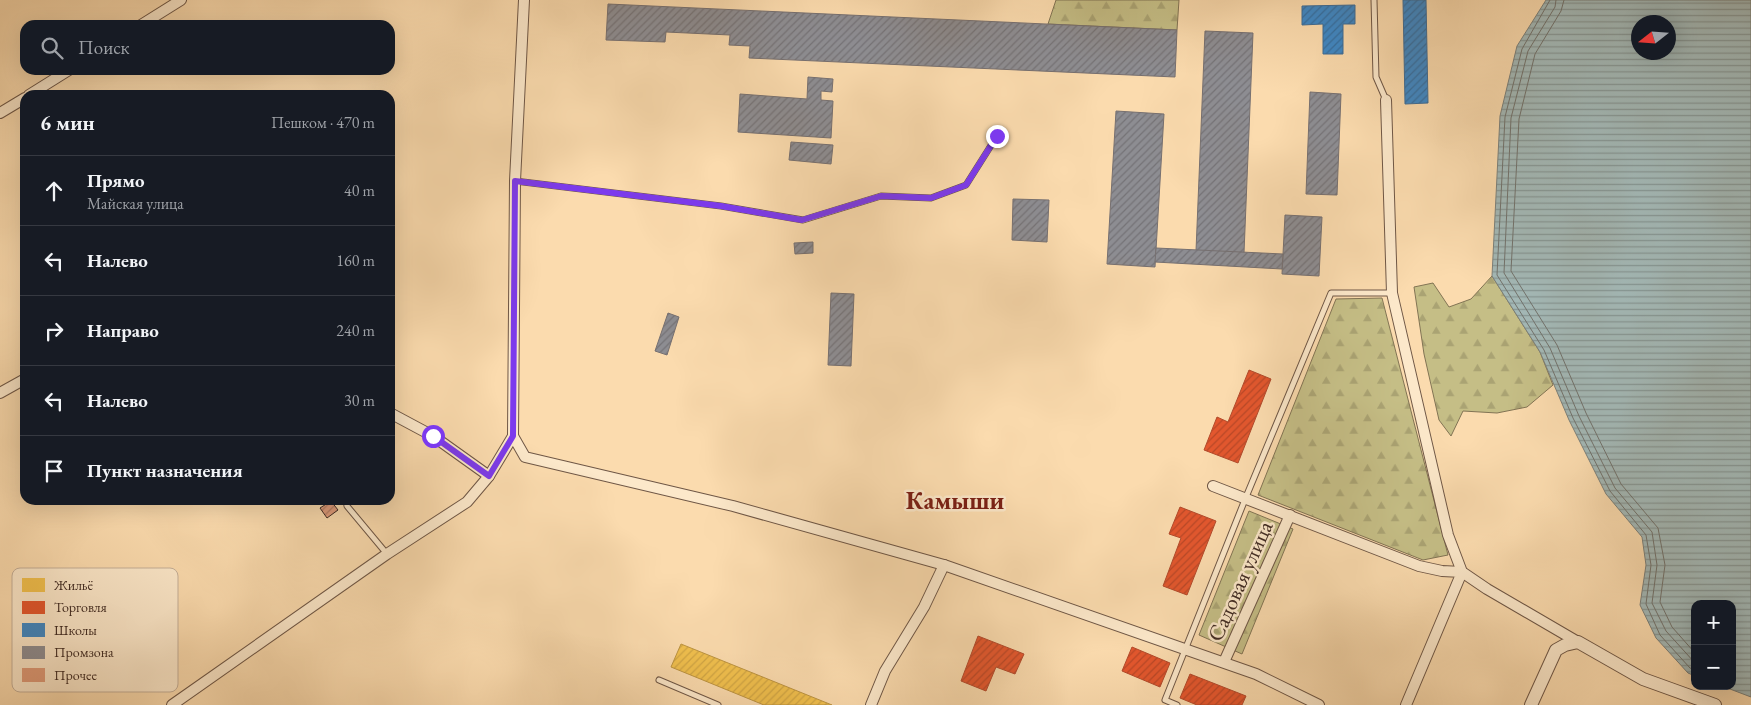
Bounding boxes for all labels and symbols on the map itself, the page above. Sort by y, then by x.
north arrow [1631,15,1676,60]
route end [986,125,1009,148]
route start [422,425,445,448]
district label: Камыши [906,484,1004,516]
street label: Садовая улица [1201,516,1280,646]
legend [12,568,178,692]
text: Жильё [53,576,94,594]
text: Торговля [54,598,107,616]
text: Школы [54,621,97,639]
text: Промзона [54,643,114,661]
text: Прочее [54,666,97,684]

